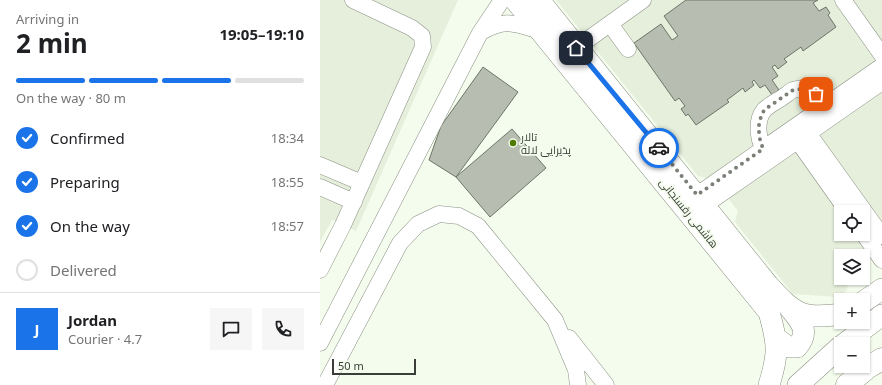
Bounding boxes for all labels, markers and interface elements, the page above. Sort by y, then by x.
text: Arriving in [16,10,79,28]
text: 19:05–19:10 [219,24,304,44]
text: 2 min [16,25,88,61]
pin [559,31,593,65]
icon: home [565,37,587,59]
pin [799,77,833,111]
icon: bag [805,83,827,105]
text: On the way · 80 m [16,89,126,107]
icon: check [16,127,38,149]
text: Confirmed [50,128,125,148]
courier [639,128,679,168]
text: 18:34 [271,129,304,147]
place label: تالار پذیرایی لاله [520,129,571,157]
icon: car [648,137,670,159]
marker: تالار پذیرایی لاله [508,138,518,148]
icon: check [16,171,38,193]
text: Preparing [50,172,120,192]
text: 18:55 [271,173,304,191]
street label: هاشمی رفسنجانی [657,175,722,251]
map controls [834,205,870,373]
button: locate [834,205,870,241]
icon: check [16,215,38,237]
text: On the way [50,216,130,236]
text: 18:57 [271,217,304,235]
button: layers [834,249,870,285]
text: Delivered [50,260,117,280]
button: + [834,293,870,329]
button: chat [210,308,252,350]
button: phone [262,308,304,350]
text: Jordan [68,310,117,330]
text: J [35,319,39,339]
text: Courier · 4.7 [68,330,142,348]
button: − [834,337,870,373]
scale bar [332,357,416,376]
text: 50 m [338,358,364,373]

